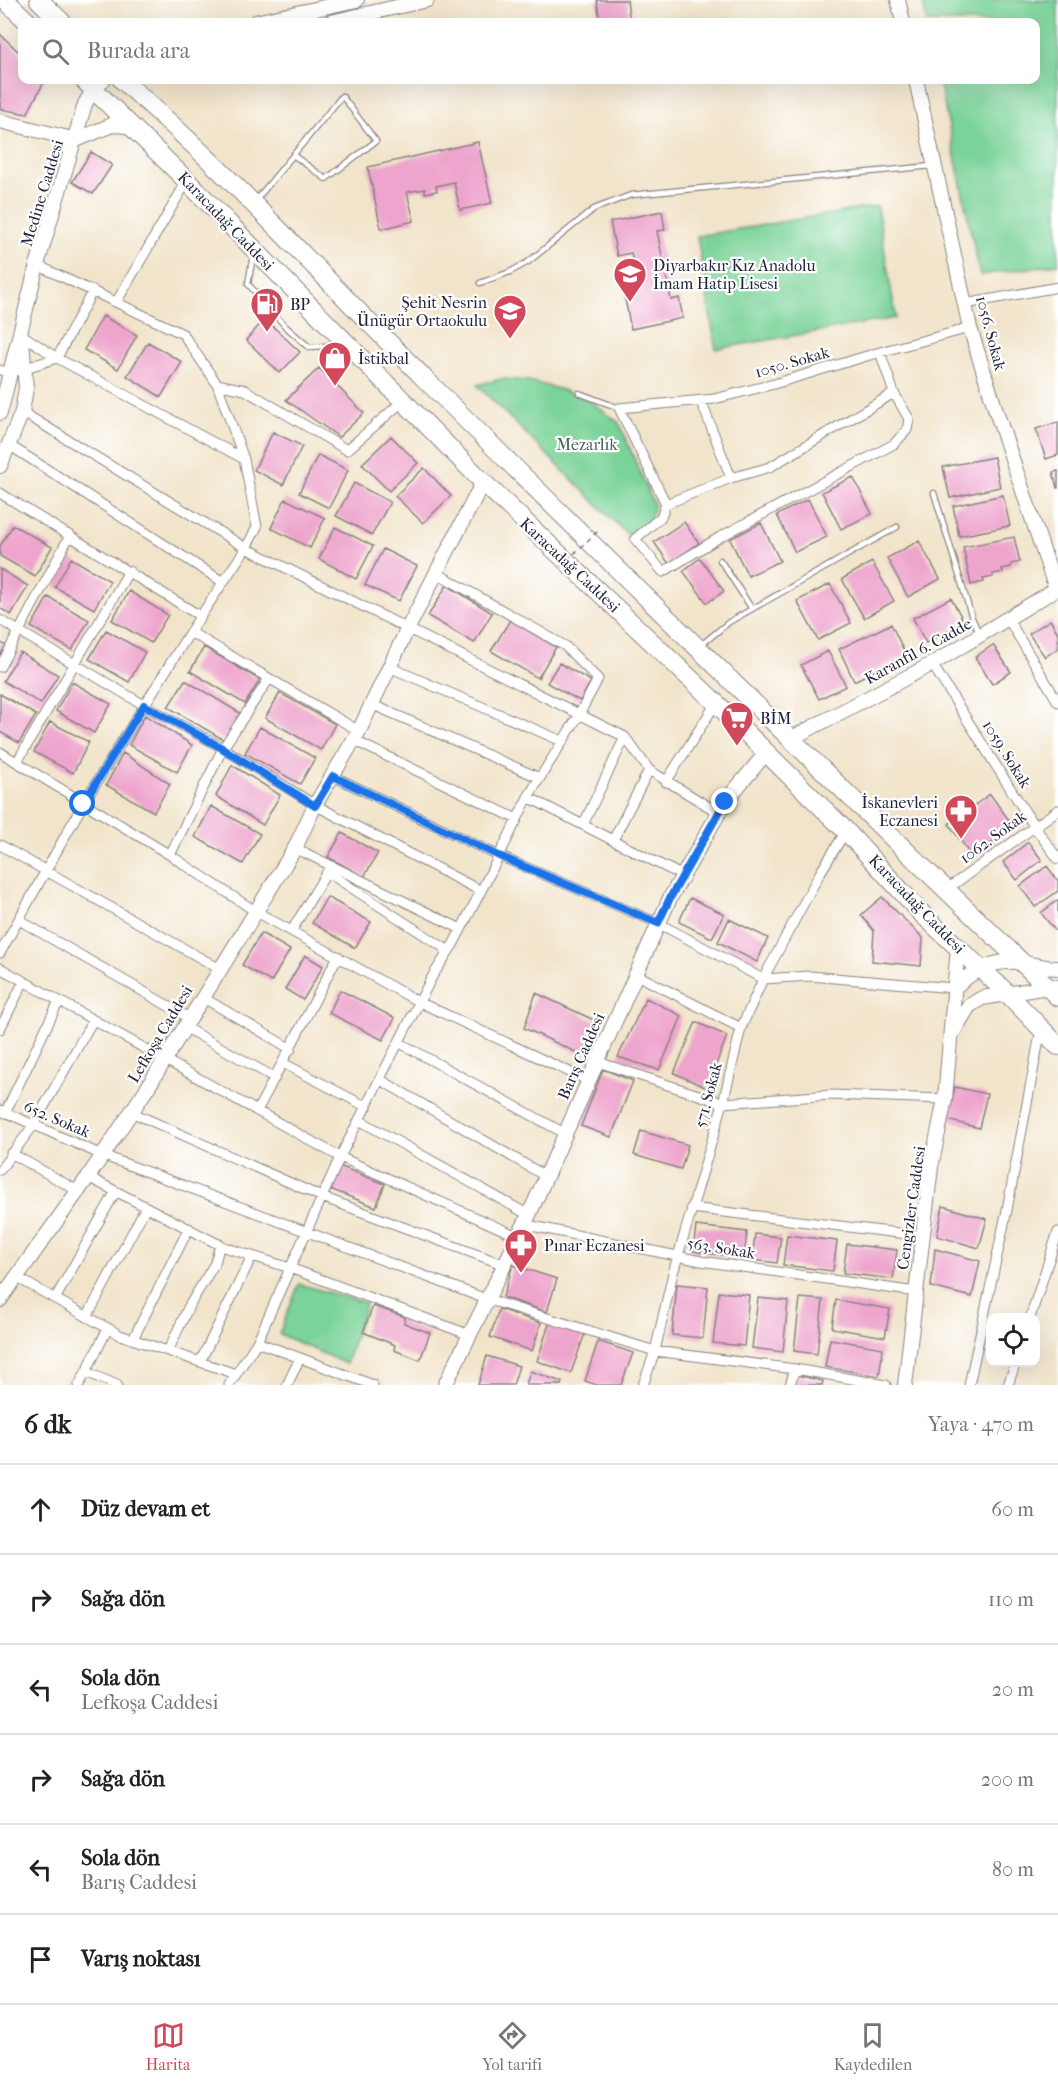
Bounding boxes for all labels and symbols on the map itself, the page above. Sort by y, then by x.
street label: Medine Caddesi [17,137,67,249]
street label: Karacadağ Caddesi [174,168,278,275]
school or university icon: Diyarbakır Kız Anadolu İmam Hatip Lisesi [612,256,648,303]
place label: Diyarbakır Kız Anadolu İmam Hatip Lisesi [653,256,815,293]
fuel station icon: BP [249,286,285,333]
place label: Şehit Nesrin Ünügür Ortaokulu [357,293,488,330]
school or university icon: Şehit Nesrin Ünügür Ortaokulu [492,293,528,340]
street label: 1056. Sokak [972,294,1010,373]
place label: BP [290,295,310,314]
shop icon: İstikbal [317,340,353,387]
street label: 1050. Sokak [752,342,832,382]
place label: İstikbal [358,349,410,368]
park label: Mezarlık [557,435,618,454]
street label: Karacadağ Caddesi [516,514,624,616]
street label: Karanfil 6. Cadde [861,614,975,688]
supermarket icon: BİM [719,700,755,747]
place label: BİM [760,709,792,728]
street label: 1059. Sokak [979,717,1036,792]
route end [711,788,737,814]
route start [69,790,95,816]
place label: İskanevleri Eczanesi [862,793,938,830]
pharmacy icon: İskanevleri Eczanesi [943,793,979,840]
street label: 1062. Sokak [956,806,1031,868]
street label: Karacadağ Caddesi [865,851,969,958]
street label: Lefkoşa Caddesi [124,982,197,1087]
street label: Barış Caddesi [553,1009,610,1103]
street label: 571. Sokak [690,1059,726,1130]
street label: 652. Sokak [21,1096,94,1142]
street label: Cengizler Caddesi [893,1145,929,1271]
pharmacy icon: Pınar Eczanesi [503,1227,539,1274]
street label: 563. Sokak [686,1233,757,1263]
place label: Pınar Eczanesi [544,1236,645,1255]

